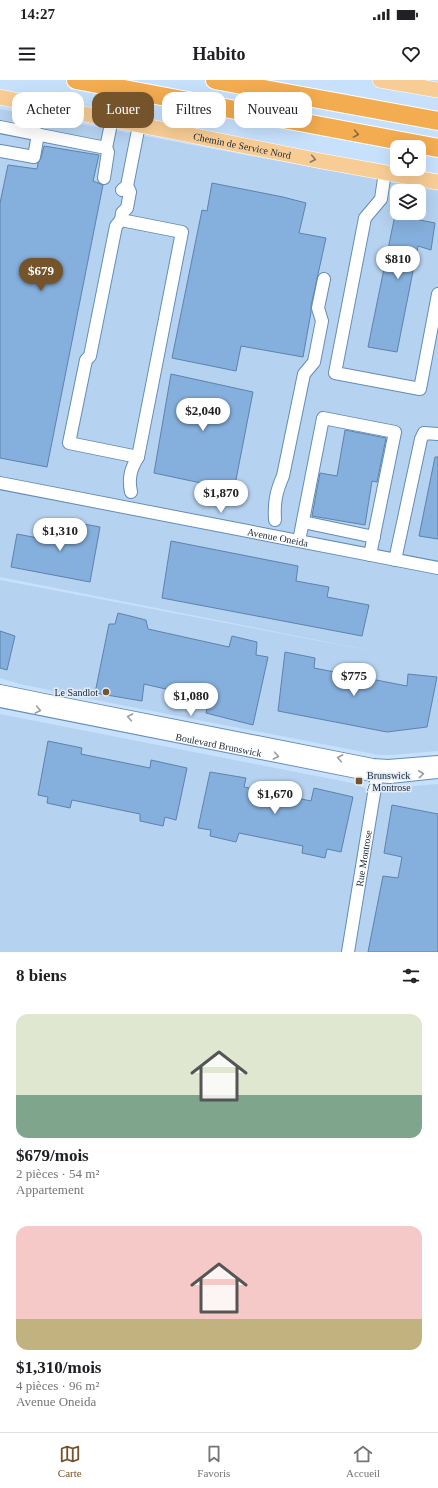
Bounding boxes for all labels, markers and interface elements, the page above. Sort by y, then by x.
text: 14:27 [20,6,55,22]
icon: menu [16,43,38,65]
icon: heart [400,43,422,65]
text: Habito [192,44,246,64]
chip: Acheter [12,92,84,128]
chip: Louer [92,92,154,128]
chip: Filtres [162,92,226,128]
chip: Nouveau [234,92,312,128]
one-way arrow [353,129,359,137]
street label: Chemin de Service Nord [192,130,292,160]
map controls [390,140,426,220]
button: locate [390,140,426,176]
one-way arrow [310,154,316,162]
button: layers [390,184,426,220]
pin: $810 [374,246,422,280]
text: $810 [385,251,411,266]
pin: $679 [17,258,65,292]
text: $679 [28,263,54,278]
pin: $2,040 [170,398,236,432]
text: $2,040 [185,403,221,418]
pin: $1,870 [188,480,254,514]
text: $1,870 [203,485,239,500]
pin: $1,310 [27,518,93,552]
text: $1,310 [42,523,78,538]
street label: Avenue Oneida [246,526,310,548]
pin: $775 [330,663,378,697]
text: $775 [341,668,367,683]
pin: $1,080 [158,683,224,717]
place label: Le Sandlot [54,687,98,698]
marker: Le Sandlot [101,687,111,697]
text: $1,080 [173,688,209,703]
one-way arrow [35,705,41,713]
one-way arrow [126,714,133,722]
street label: Boulevard Brunswick [175,731,263,758]
one-way arrow [272,751,279,760]
one-way arrow [337,754,343,763]
place label: Brunswick / Montrose [367,770,411,793]
one-way arrow [418,770,424,779]
marker: Brunswick / Montrose [354,776,364,786]
pin: $1,670 [242,781,308,815]
text: $1,670 [257,786,293,801]
street label: Rue Montrose [353,829,373,887]
icon: filters [400,965,422,987]
text: 8 biens [16,966,67,985]
icon: home [183,1040,255,1112]
text: $679/mois [16,1146,89,1165]
text: 2 pièces · 54 m² [16,1166,99,1181]
text: Appartement [16,1182,84,1197]
icon: home [183,1252,255,1324]
text: $1,310/mois [16,1358,101,1377]
text: 4 pièces · 96 m² [16,1378,99,1393]
text: Avenue Oneida [16,1394,96,1409]
tab: Carte [58,1443,82,1479]
tab: Favoris [197,1443,230,1479]
tab: Accueil [346,1443,380,1479]

